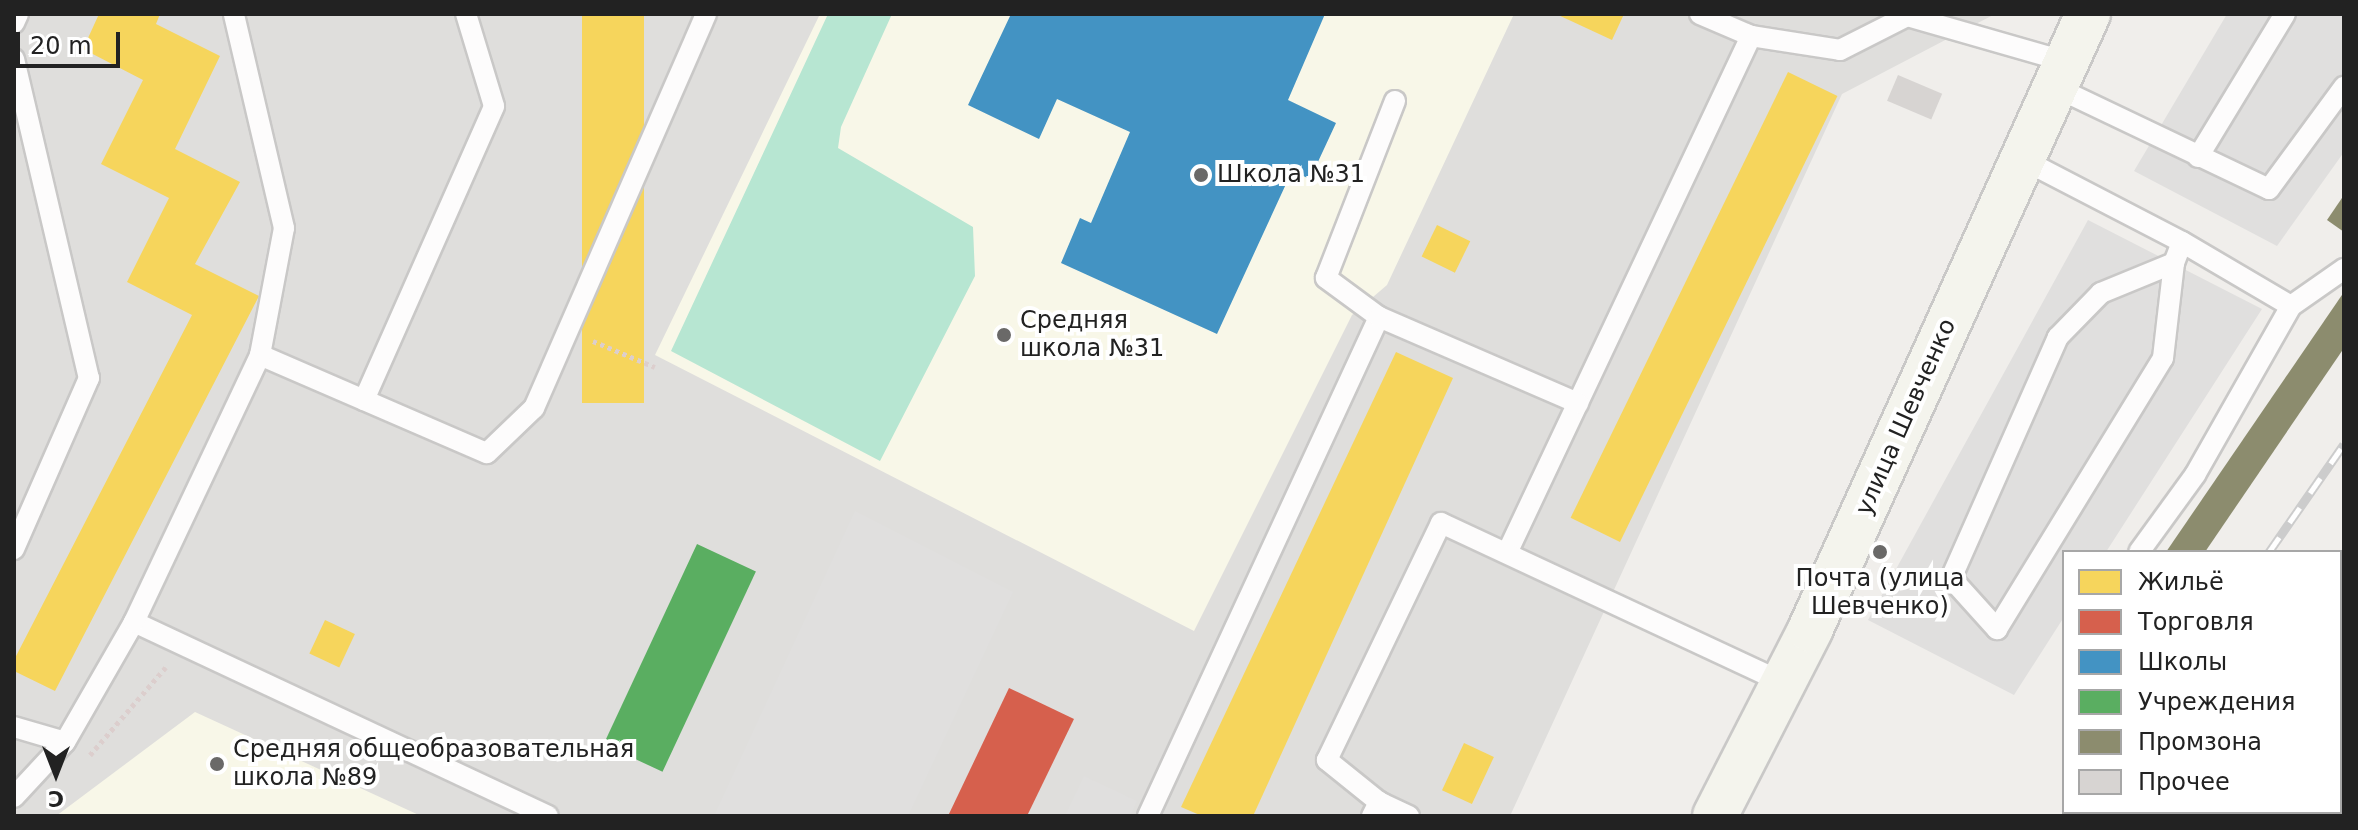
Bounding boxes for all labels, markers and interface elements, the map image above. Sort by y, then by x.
scale bar [20,16,124,66]
text: 20 m [30,32,92,60]
place label: Школа №31 [1217,161,1365,189]
marker: Школа №31 [1192,166,1210,184]
place label: Средняя школа №31 [1020,307,1164,363]
street label: улица Шевченко [1850,314,1962,520]
marker: Средняя школа №31 [995,326,1013,344]
marker: Почта (улица Шевченко) [1871,543,1889,561]
legend [2062,550,2342,814]
place label: Почта (улица Шевченко) [1796,565,1964,621]
text: Жильё [2138,568,2224,596]
text: Торговля [2138,608,2254,636]
text: Школы [2138,648,2227,676]
text: Учреждения [2138,688,2296,716]
text: Промзона [2138,728,2262,756]
north arrow [16,734,96,814]
place label: Средняя общеобразовательная школа №89 [233,736,634,792]
marker: Средняя общеобразовательная школа №89 [208,755,226,773]
text: Прочее [2138,768,2230,796]
text: С [48,786,64,811]

